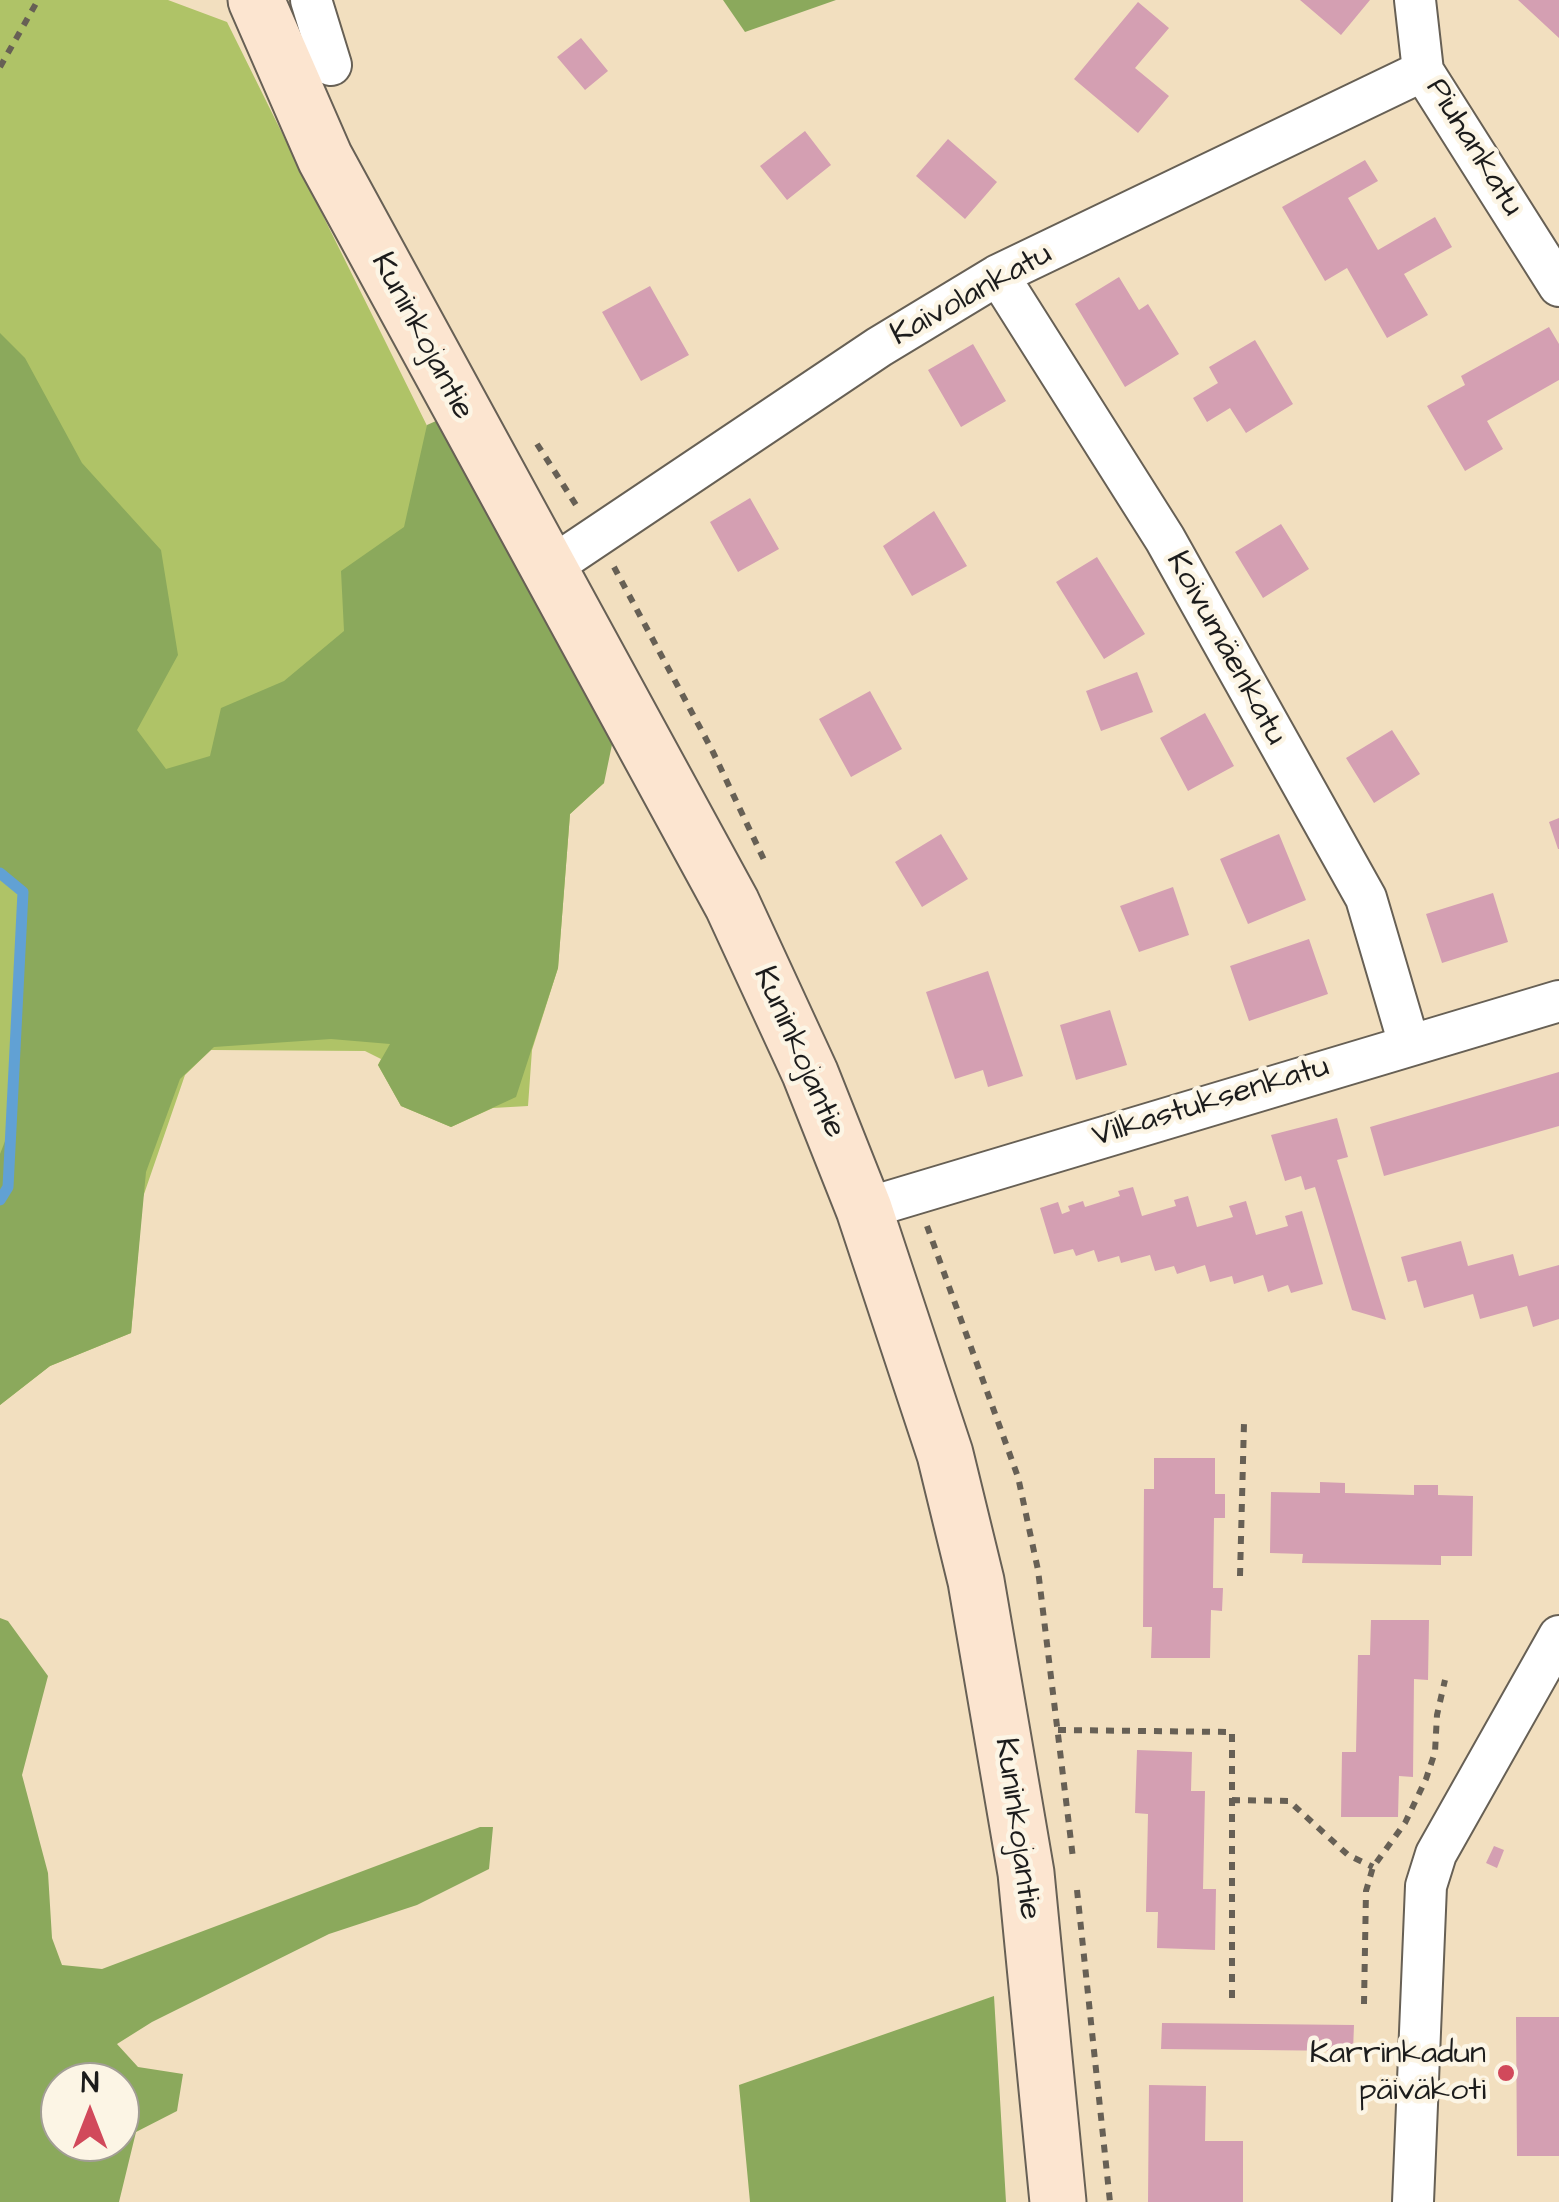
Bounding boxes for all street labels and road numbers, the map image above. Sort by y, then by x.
street label: Piuhankatu [1416,72,1530,224]
street label: Kaivolankatu [885,236,1059,356]
street label: Kuninkojantie [361,247,481,427]
street label: Koivumäenkatu [1156,546,1294,752]
street label: Kuninkojantie [743,962,853,1144]
street label: Vilkastuksenkatu [1088,1049,1334,1157]
street label: Kuninkojantie [984,1736,1048,1922]

